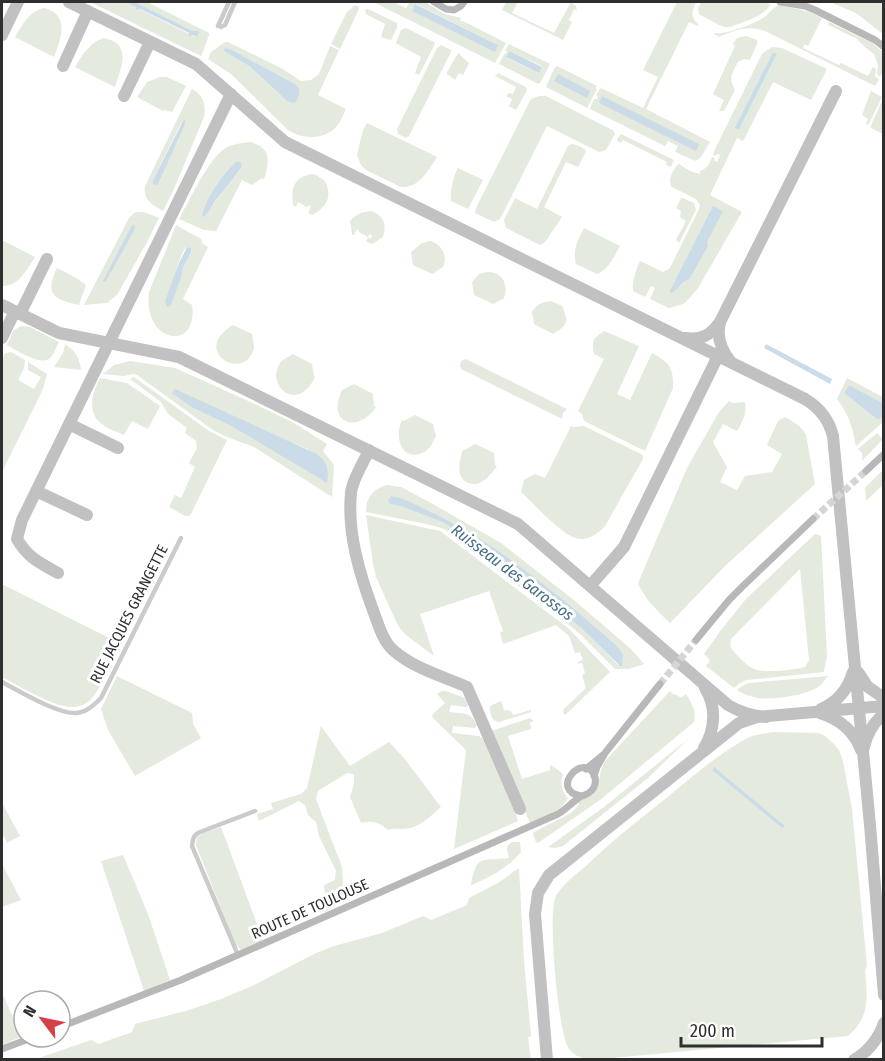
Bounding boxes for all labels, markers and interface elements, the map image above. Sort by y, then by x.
water label: Ruisseau des Garossos [448,520,578,625]
street label: RUE JACQUES GRANGETTE [86,542,172,686]
street label: ROUTE DE TOULOUSE [249,875,371,943]
north arrow [12,989,72,1049]
text: N [19,1002,40,1020]
scale bar [681,1010,822,1048]
text: 200 m [690,1020,735,1042]

